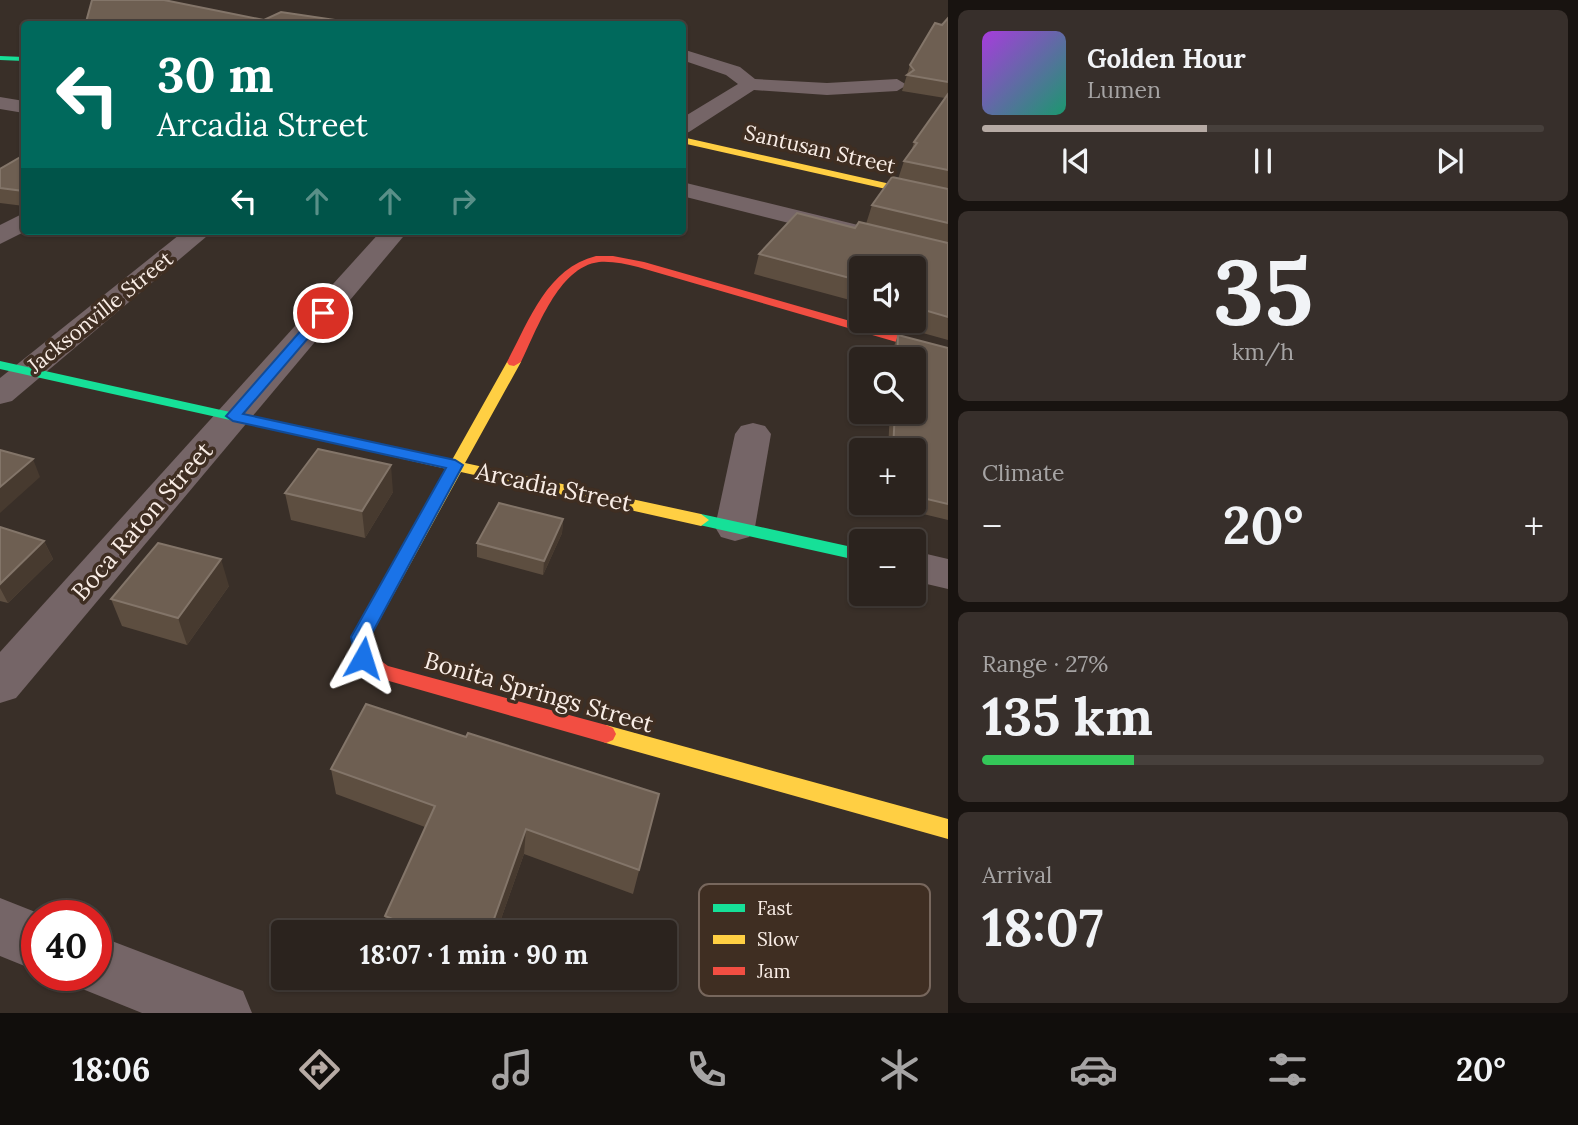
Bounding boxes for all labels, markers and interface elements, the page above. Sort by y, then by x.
text: Golden Hour [1087,42,1246,75]
text: 30 m [157,43,274,105]
icon: left [42,49,133,140]
text: Lumen [1087,75,1161,104]
text: Arcadia Street [157,104,368,145]
street label: Santusan Street [742,118,899,180]
icon: previous [1057,142,1095,180]
icon: pause [1244,142,1282,180]
icon: next [1431,142,1469,180]
icon: left [225,182,263,220]
icon: ahead [298,182,336,220]
icon: ahead [371,182,409,220]
icon: right [444,182,482,220]
text: 35 [1213,233,1313,350]
street label: Jacksonville Street [21,244,179,380]
map controls [849,256,926,606]
button: sound [849,256,926,333]
pin [293,283,353,343]
icon: arrive [304,294,342,332]
text: km/h [1232,337,1294,366]
button: search [849,347,926,424]
street label: Boca Raton Street [65,435,220,607]
button: + [849,438,926,515]
street label: Arcadia Street [472,455,635,519]
text: Climate [982,458,1064,487]
text: 20° [1223,492,1303,558]
text: − [982,502,1002,550]
text: + [1524,502,1544,550]
button: − [849,529,926,606]
position arrow [326,621,400,695]
street label: Bonita Springs Street [421,644,658,740]
text: Range · 27% [982,649,1108,678]
text: 135 km [982,683,1153,749]
text: Arrival [982,860,1052,889]
legend [699,884,930,996]
text: 18:07 [982,894,1103,960]
text: Fast [757,896,793,920]
speed limit sign: 40 [21,900,112,991]
text: Slow [757,927,800,951]
text: 18:07 · 1 min · 90 m [360,938,588,971]
text: Jam [756,959,791,983]
icon: directions [295,1045,344,1094]
icon: music [488,1045,537,1094]
icon: phone [682,1045,731,1094]
icon: climate [875,1045,924,1094]
icon: car [1069,1045,1118,1094]
icon: filters [1263,1045,1312,1094]
text: 18:06 [72,1049,150,1090]
text: 20° [1456,1049,1506,1090]

